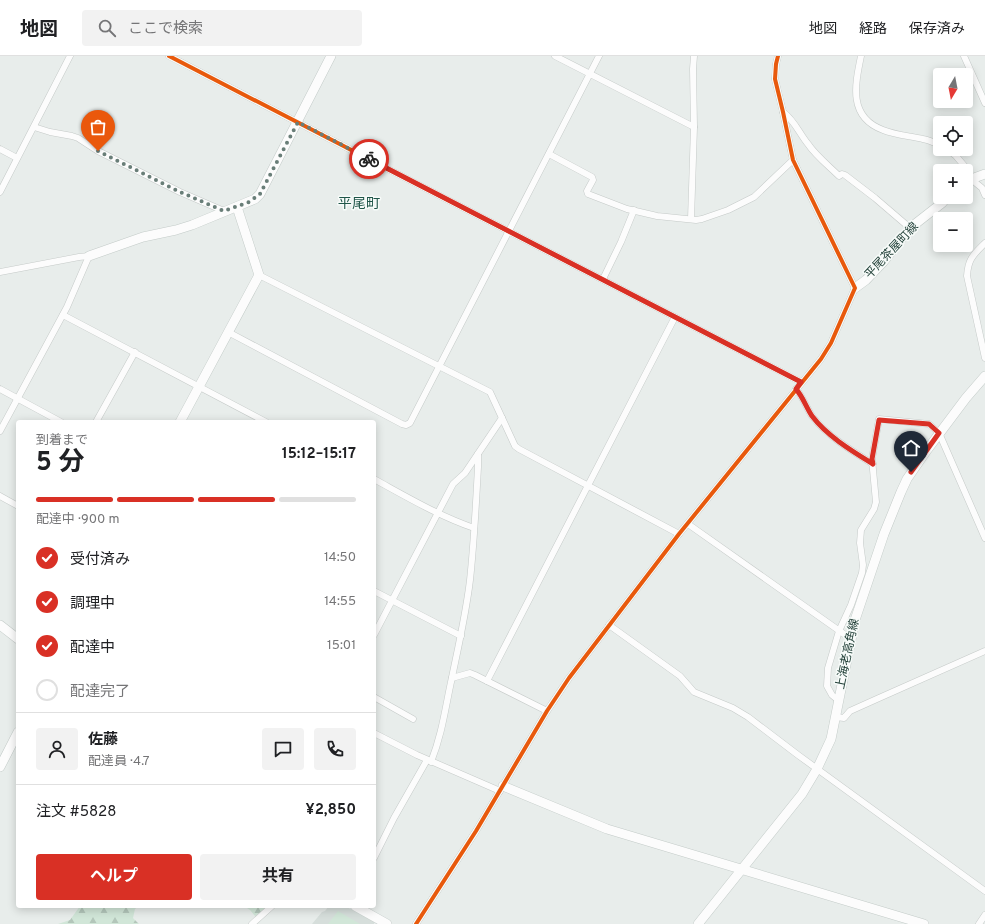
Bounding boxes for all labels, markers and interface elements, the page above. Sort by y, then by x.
search box [82,10,362,46]
icon: search [96,17,118,39]
text: 地図 [20,18,58,42]
text: ここで検索 [128,20,203,39]
text: 地図 [809,21,837,38]
text: 経路 [859,21,887,38]
text: 保存済み [909,21,965,38]
north arrow [933,68,973,108]
map controls [933,68,973,252]
pin [81,110,115,151]
icon: bag [87,116,109,138]
button: locate [933,116,973,156]
courier [349,139,389,179]
icon: bike [358,148,380,170]
button: + [933,164,973,204]
district label: 平尾町 [338,196,380,213]
button: − [933,212,973,252]
street label: 平尾茶屋町線 [862,219,922,283]
pin [894,431,928,472]
text: 到着まで [36,433,88,449]
icon: home [900,437,922,459]
text: 15:12–15:17 [282,445,356,464]
text: 5 分 [36,447,84,480]
text: 配達中 · 900 m [36,512,119,528]
icon: check [36,547,58,569]
text: 14:50 [324,550,356,566]
text: 受付済み [70,551,130,570]
icon: check [36,591,58,613]
text: 14:55 [324,594,356,610]
text: 調理中 [70,595,115,614]
street label: 上海老高角線 [833,617,863,691]
icon: check [36,635,58,657]
text: 15:01 [327,638,356,654]
text: 配達中 [70,639,115,658]
text: 配達完了 [70,683,130,702]
button: person [36,728,78,770]
button: chat [262,728,304,770]
button: phone [314,728,356,770]
text: 佐藤 [88,731,118,750]
text: 配達員 · 4.7 [88,754,150,770]
text: ¥2,850 [306,801,356,820]
text: 注文 #5828 [36,803,116,822]
button: ヘルプ [36,854,192,900]
button: 共有 [200,854,356,900]

